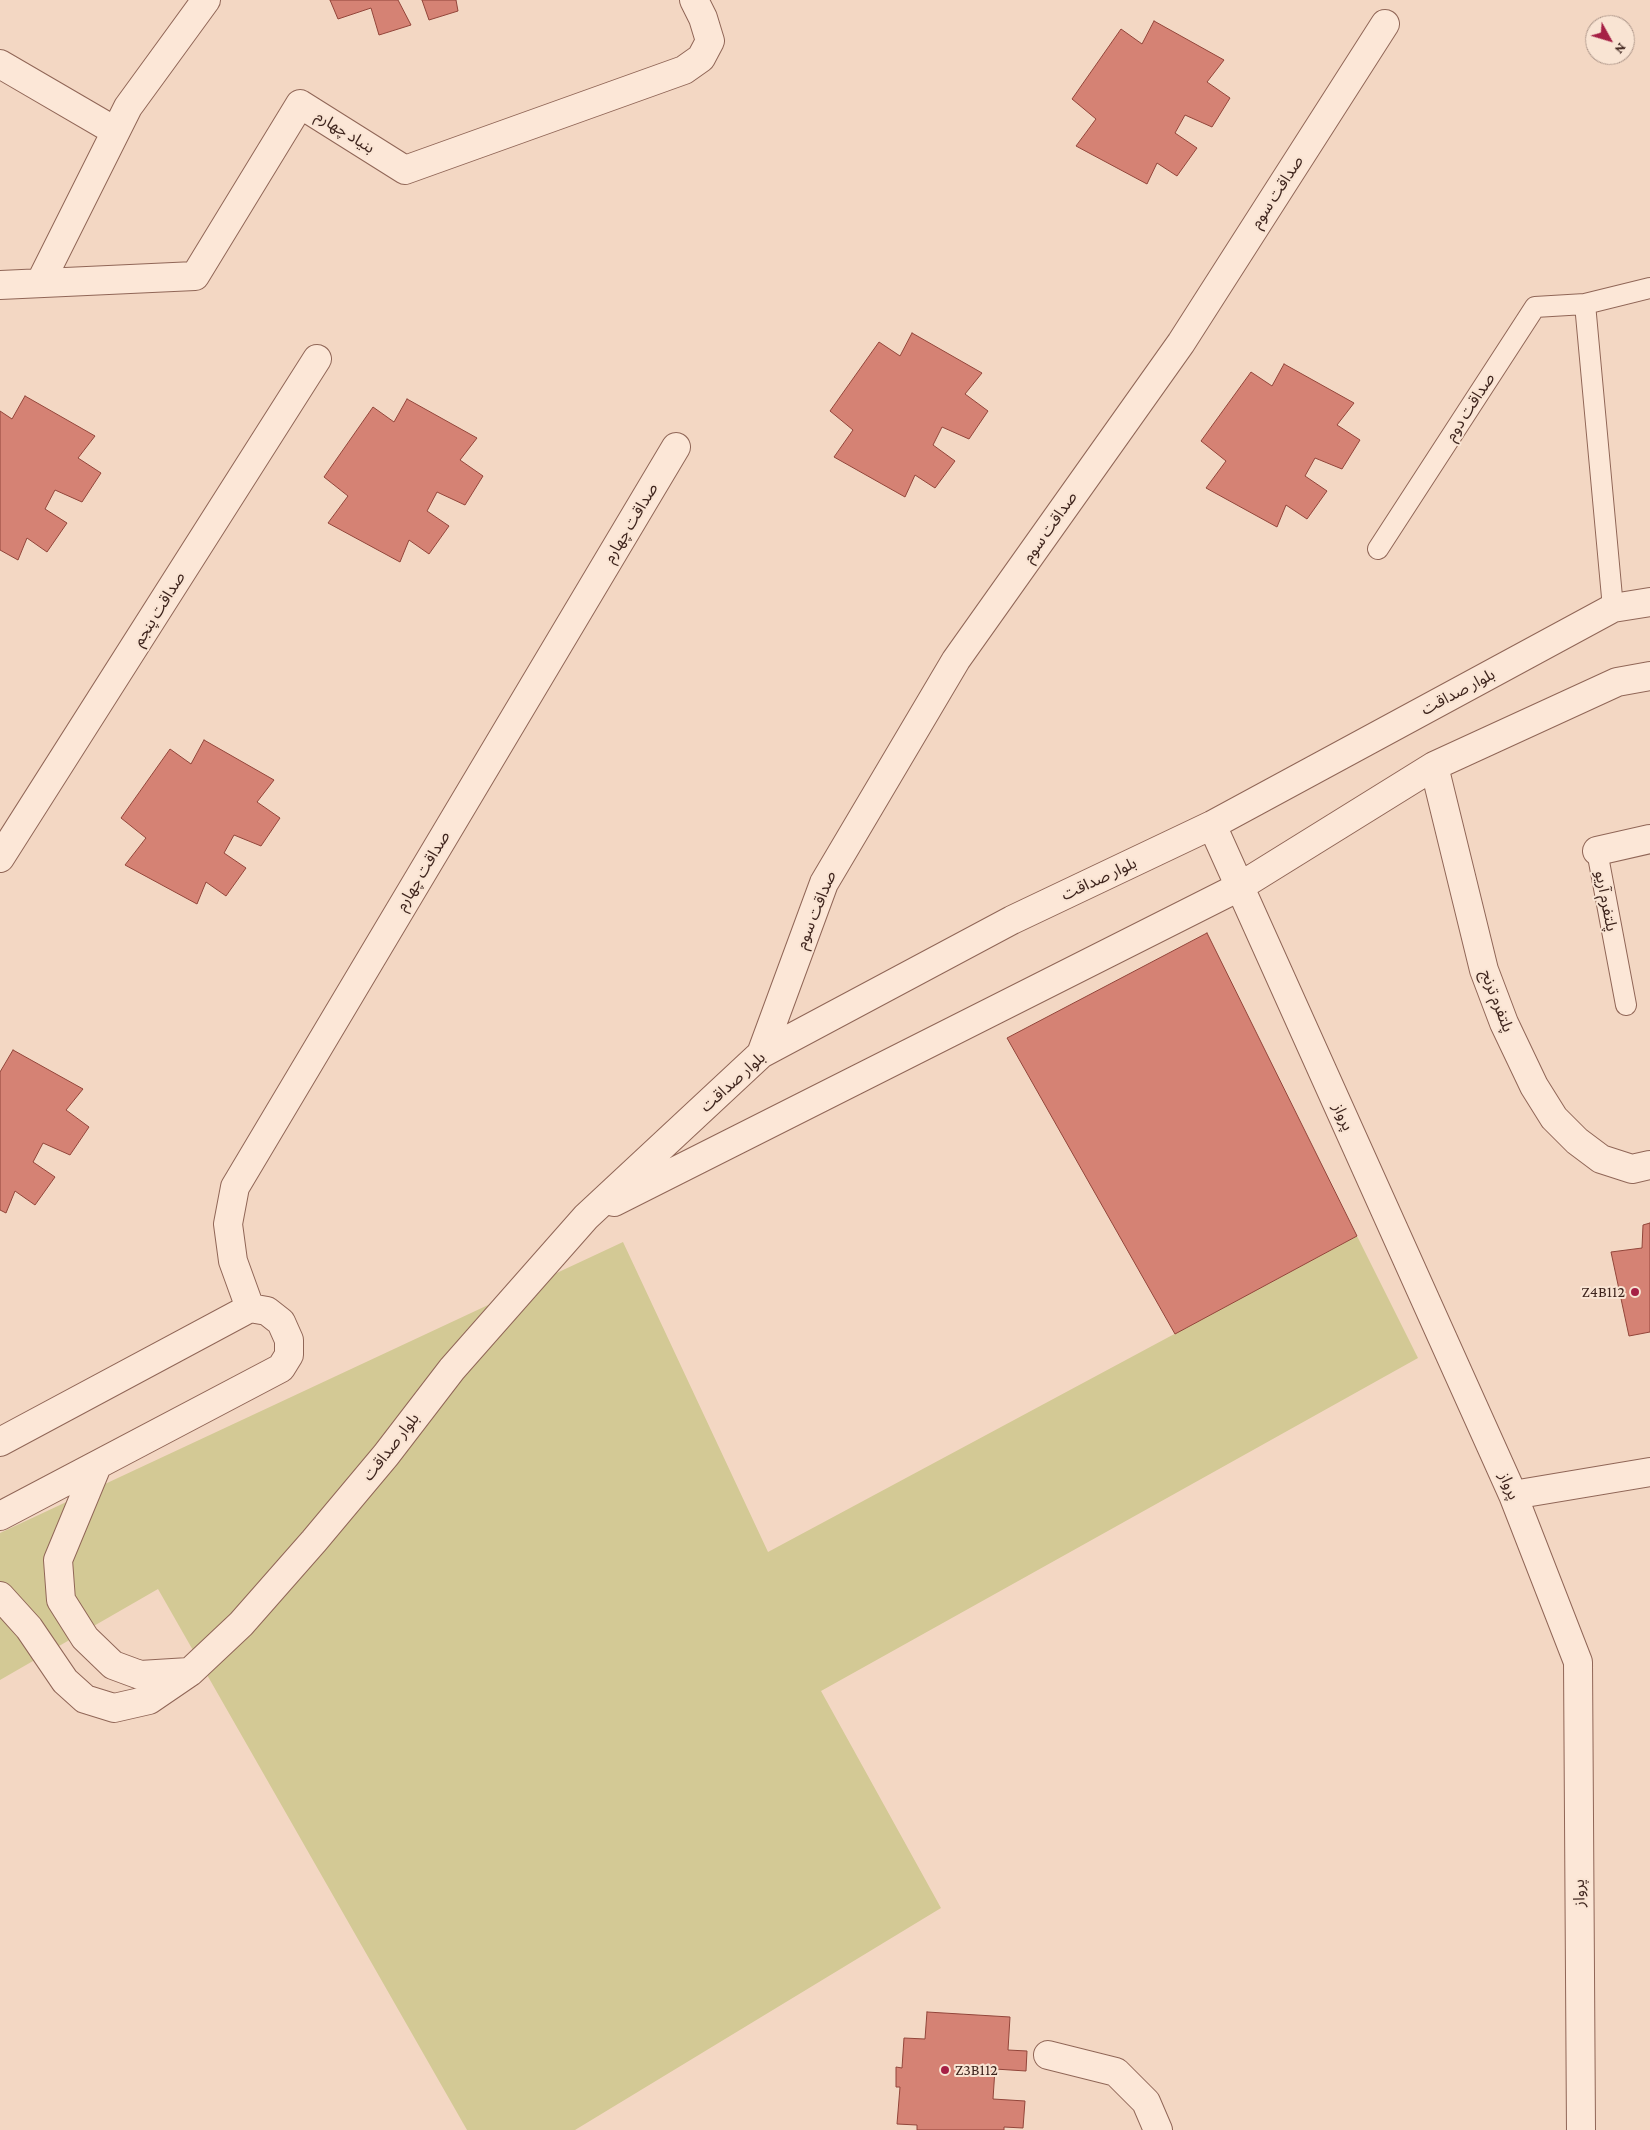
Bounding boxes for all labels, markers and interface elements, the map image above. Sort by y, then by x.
north arrow [1585,15,1635,65]
text: N [1612,40,1630,58]
street label: بنیاد چهارم [312,106,378,158]
street label: صداقت سوم [1247,152,1307,232]
street label: صداقت دوم [1441,370,1499,444]
street label: صداقت چهارم [600,480,662,566]
street label: صداقت سوم [1019,488,1081,566]
street label: صداقت پنجم [129,568,189,650]
street label: بلوار صداقت [1418,665,1498,719]
street label: صداقت چهارم [392,828,454,914]
street label: بلوار صداقت [1058,853,1140,905]
street label: صداقت سوم [792,868,840,952]
street label: پلتفرم آریو [1591,869,1621,933]
street label: پلتفرم ترنج [1476,967,1518,1035]
street label: بلوار صداقت [697,1048,769,1116]
street label: پرواز [1329,1100,1357,1134]
place label: Z4B112 [1582,1282,1625,1302]
marker: Z4B112 [1629,1286,1641,1298]
street label: بلوار صداقت [359,1409,423,1485]
street label: پرواز [1495,1469,1523,1503]
street label: پرواز [1569,1879,1589,1907]
place label: Z3B112 [955,2060,998,2080]
marker: Z3B112 [939,2064,951,2076]

